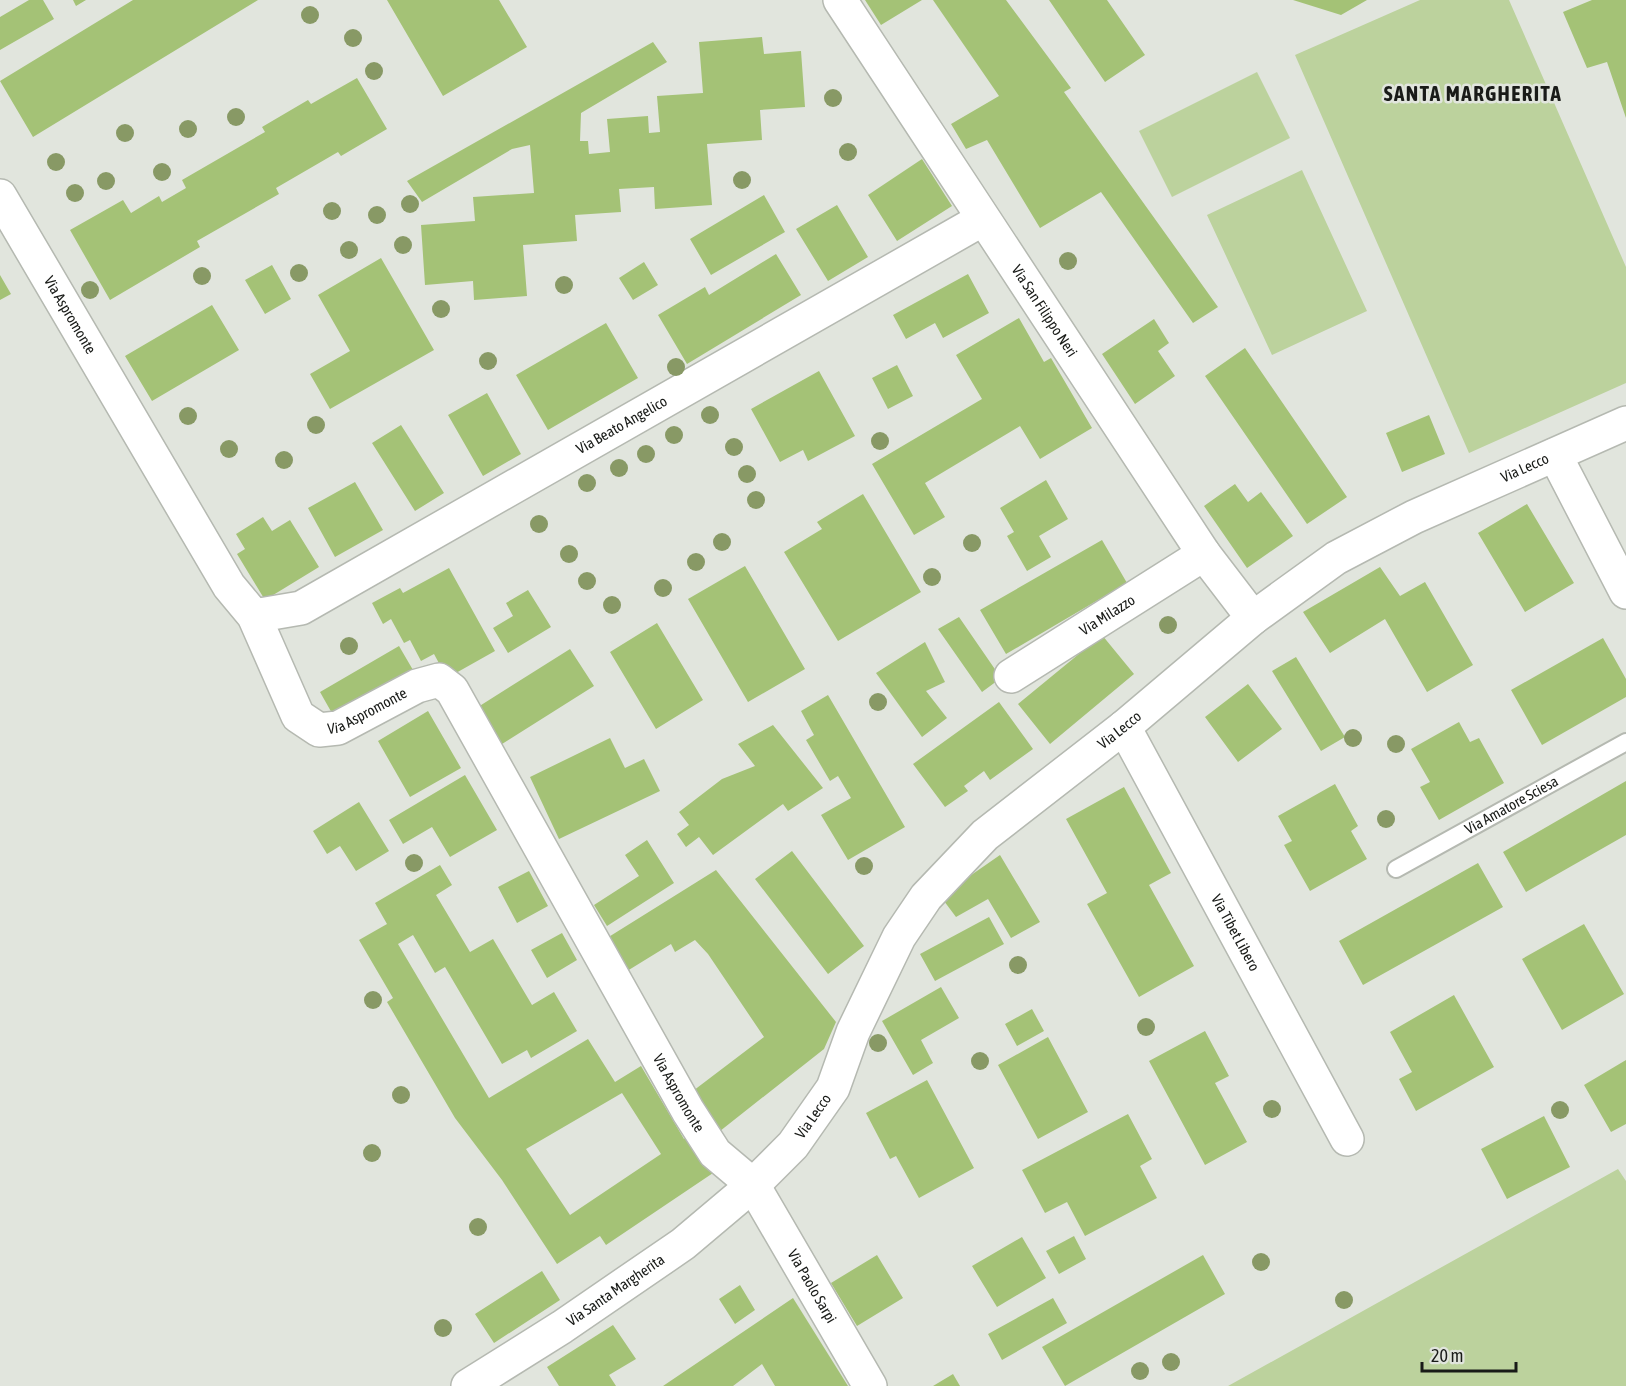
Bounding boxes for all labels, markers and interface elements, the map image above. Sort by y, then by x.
district label: SANTA MARGHERITA [1384,81,1562,105]
street label: Via San Filippo Neri [1008,262,1081,360]
street label: Via Aspromonte [41,273,100,357]
street label: Via Beato Angelico [573,392,670,457]
street label: Via Lecco [1498,449,1551,485]
street label: Via Milazzo [1076,591,1138,638]
street label: Via Aspromonte [327,684,410,737]
street label: Via Lecco [1094,707,1144,752]
street label: Via Amatore Sciesa [1462,772,1561,837]
street label: Via Tibet Libero [1208,891,1263,974]
street label: Via Aspromonte [650,1051,708,1135]
street label: Via Lecco [791,1090,834,1142]
street label: Via Paolo Sarpi [784,1246,840,1326]
street label: Via Santa Margherita [563,1250,667,1329]
scale bar [1422,1335,1516,1373]
text: 20 m [1431,1345,1463,1366]

